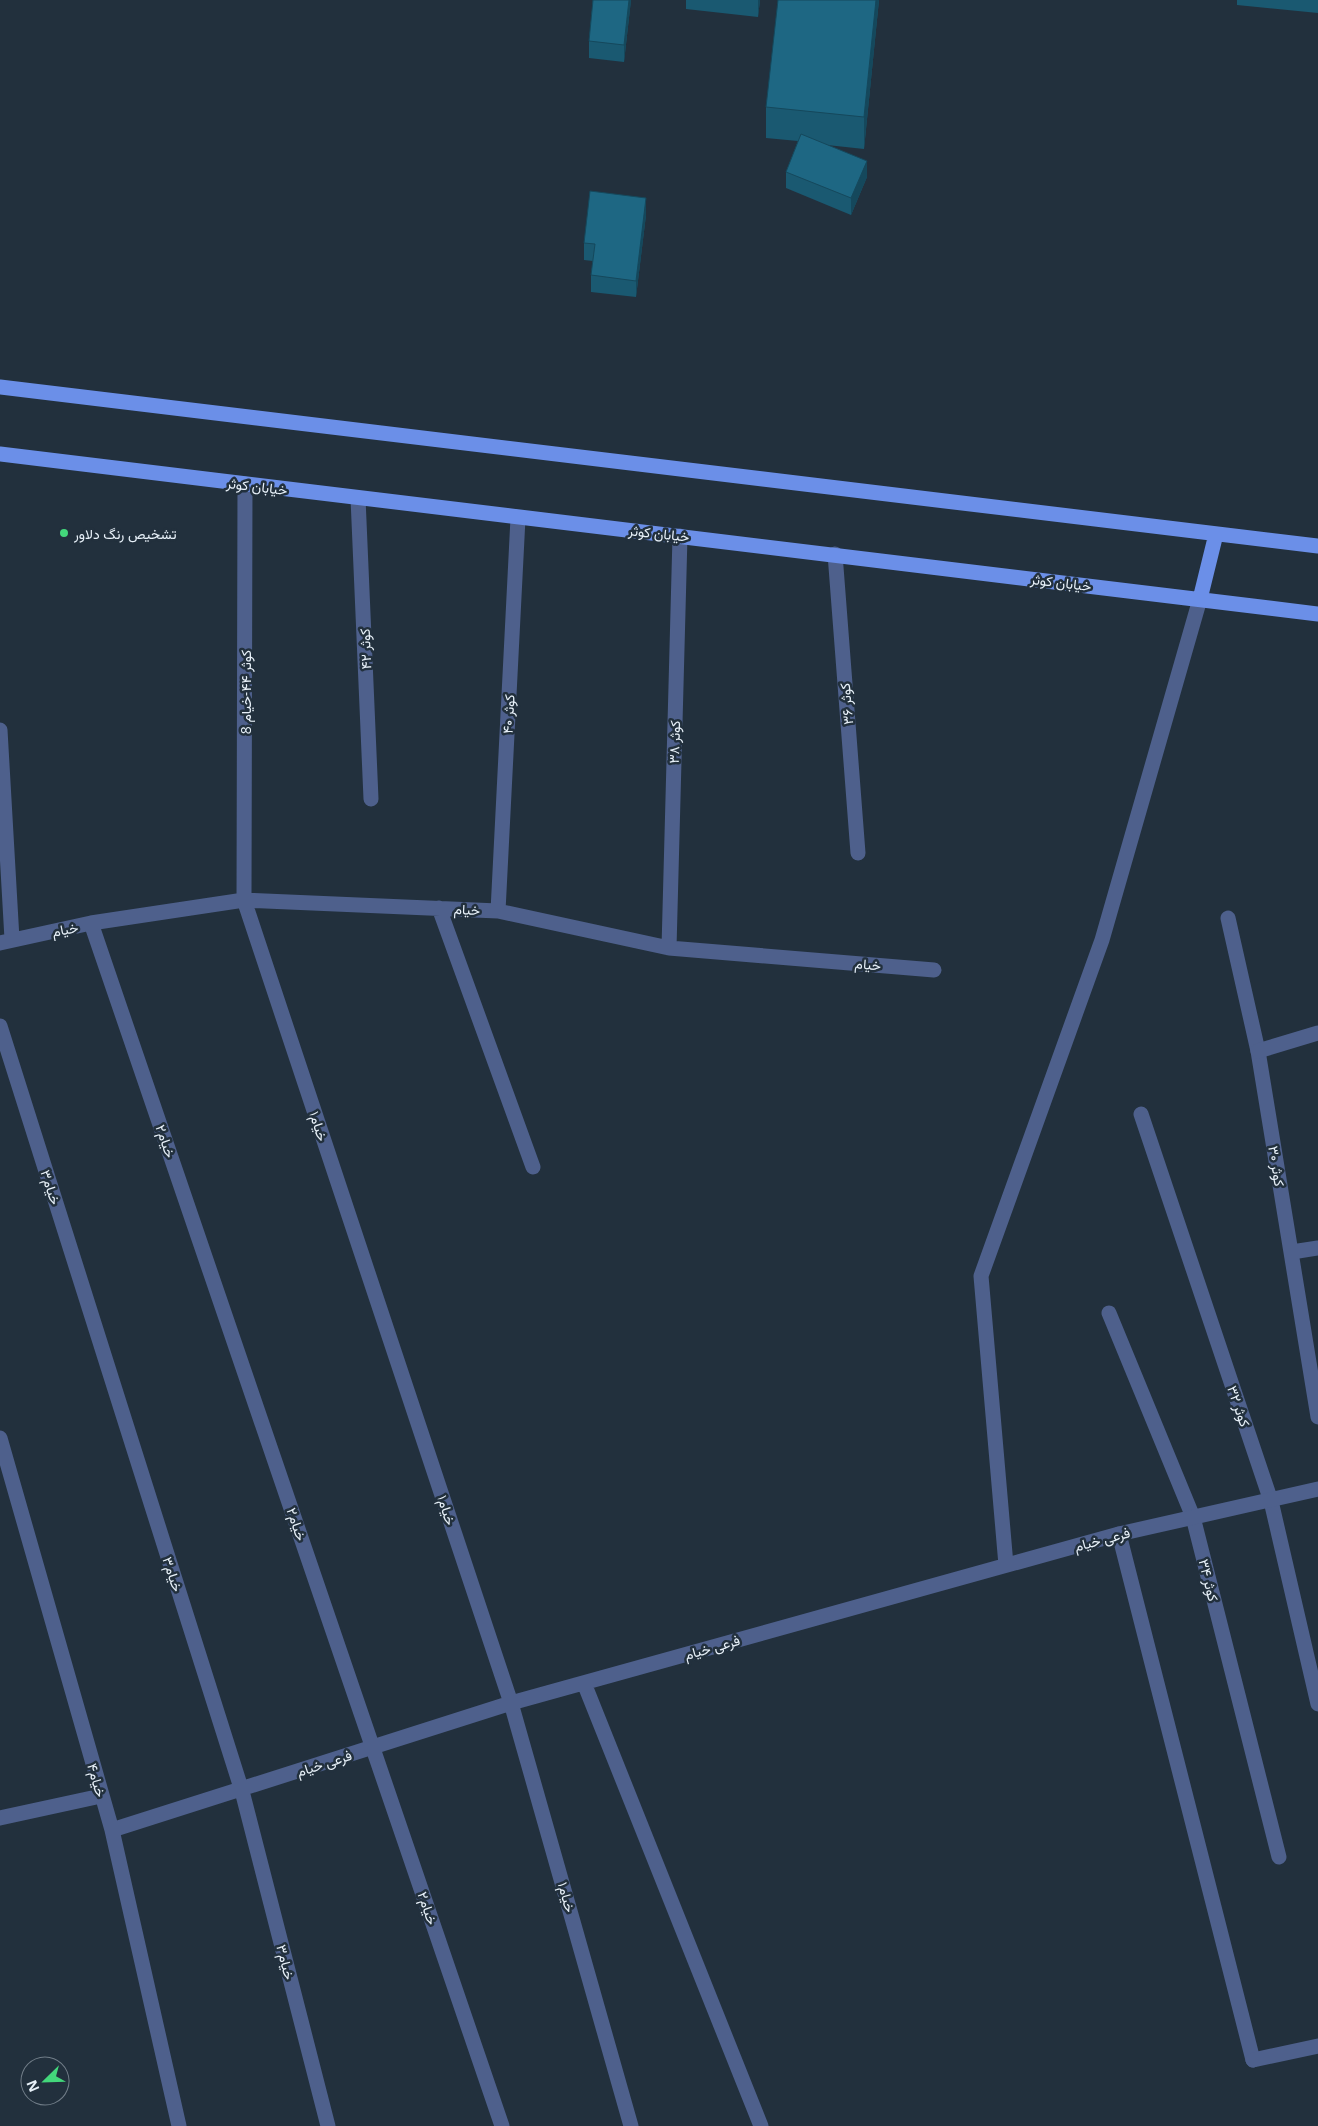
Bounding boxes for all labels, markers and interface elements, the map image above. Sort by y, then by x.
street label: خیابان کوثر [224,473,289,499]
street label: خیابان کوثر [627,520,690,546]
place label: تشخیص رنگ دلاور [73,524,176,543]
marker: تشخیص رنگ دلاور [58,527,70,539]
street label: خیابان کوثر [1028,569,1093,595]
street label: کوثر ۴۲ [355,628,375,670]
street label: کوثر ۴۴-خیام 8 [236,650,255,734]
street label: کوثر ۳۶ [835,682,857,726]
street label: کوثر ۴۰ [497,694,519,734]
street label: کوثر ۳۸ [664,720,684,764]
street label: خیام [453,899,481,919]
street label: خیام [50,917,80,941]
street label: خیام [854,953,882,975]
street label: خیام۱ [305,1109,333,1143]
street label: خیام۲ [152,1122,180,1160]
street label: کوثر ۳۰ [1264,1144,1290,1188]
street label: خیام۳ [36,1167,66,1207]
street label: کوثر ۳۲ [1223,1383,1255,1429]
street label: خیام۱ [433,1493,461,1527]
street label: خیام۲ [283,1505,311,1543]
street label: فرعی خیام [1072,1522,1132,1556]
street label: خیام۳ [158,1554,188,1594]
street label: کوثر ۳۴ [1195,1557,1223,1603]
street label: فرعی خیام [682,1630,742,1664]
street label: فرعی خیام [294,1745,354,1781]
street label: خیام۴ [83,1761,111,1799]
street label: خیام۱ [554,1880,580,1914]
street label: خیام۲ [414,1889,442,1927]
street label: خیام۳ [272,1942,300,1982]
north arrow [20,2056,70,2106]
text: N [22,2077,44,2095]

